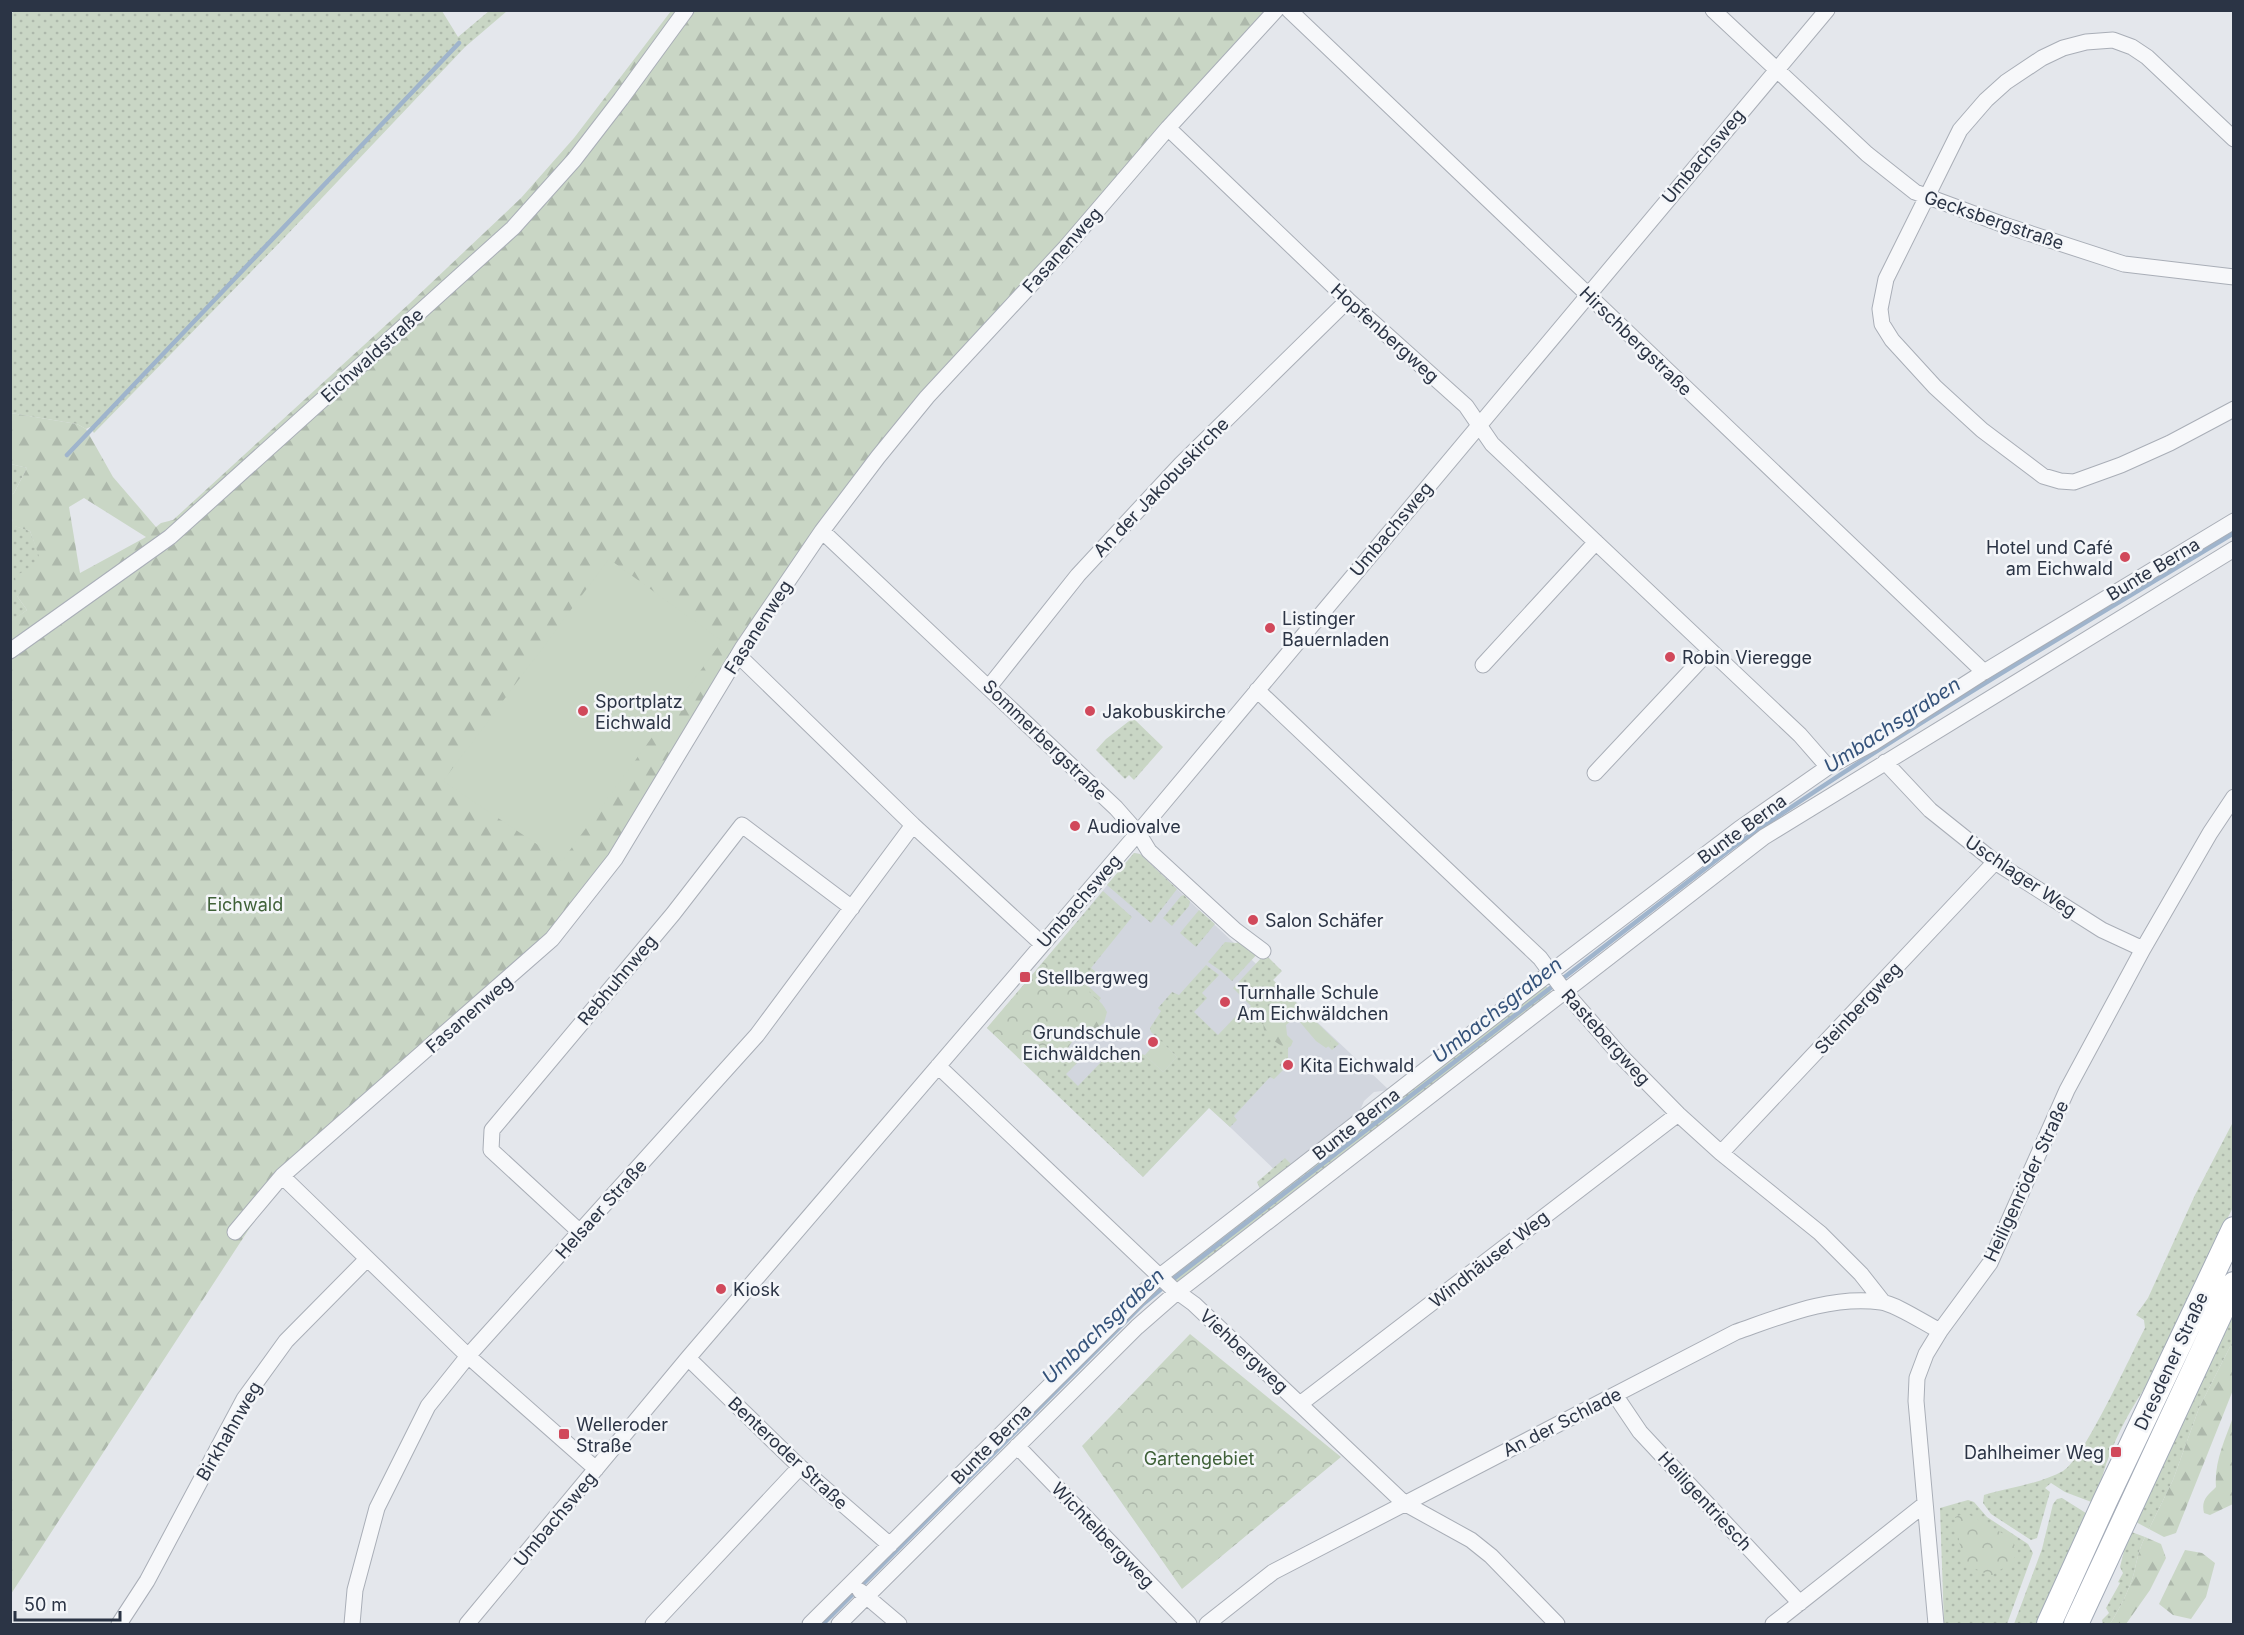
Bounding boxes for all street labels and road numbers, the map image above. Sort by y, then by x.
street label: Umbachsweg [1657,104,1749,208]
street label: Gecksbergstraße [1921,186,2067,254]
street label: Fasanenweg [1018,203,1106,297]
street label: Hopfenbergweg [1327,279,1443,387]
street label: Hirschbergstraße [1576,282,1696,400]
street label: Eichwaldstraße [317,304,427,406]
street label: An der Jakobuskirche [1089,413,1233,561]
street label: Umbachsweg [1345,477,1437,581]
street label: Bunte Berna [2103,533,2203,605]
street label: Fasanenweg [720,576,796,678]
street label: Sommerbergstraße [979,675,1111,805]
street label: Bunte Berna [1694,790,1790,868]
street label: Uschlager Weg [1961,831,2081,921]
street label: Umbachsweg [1033,850,1125,952]
street label: Rebhuhnweg [573,931,661,1029]
street label: Steinbergweg [1810,958,1906,1058]
street label: Fasanenweg [422,971,516,1057]
street label: Rastebergweg [1557,985,1655,1089]
street label: Bunte Berna [1308,1084,1404,1164]
street label: Heiligenröder Straße [1979,1097,2073,1265]
street label: Helsaer Straße [551,1155,651,1263]
street label: Windhäuser Weg [1425,1206,1553,1312]
street label: Dresdener Straße [2130,1289,2212,1433]
street label: Viehbergweg [1196,1305,1292,1397]
street label: Birkhahnweg [192,1378,266,1484]
street label: An der Schlade [1499,1383,1625,1461]
street label: Benteroder Straße [724,1392,852,1514]
street label: Bunte Berna [947,1400,1035,1488]
street label: Heiligentriesch [1654,1447,1756,1555]
street label: Umbachsweg [509,1467,601,1571]
street label: Wichtelbergweg [1047,1478,1159,1592]

